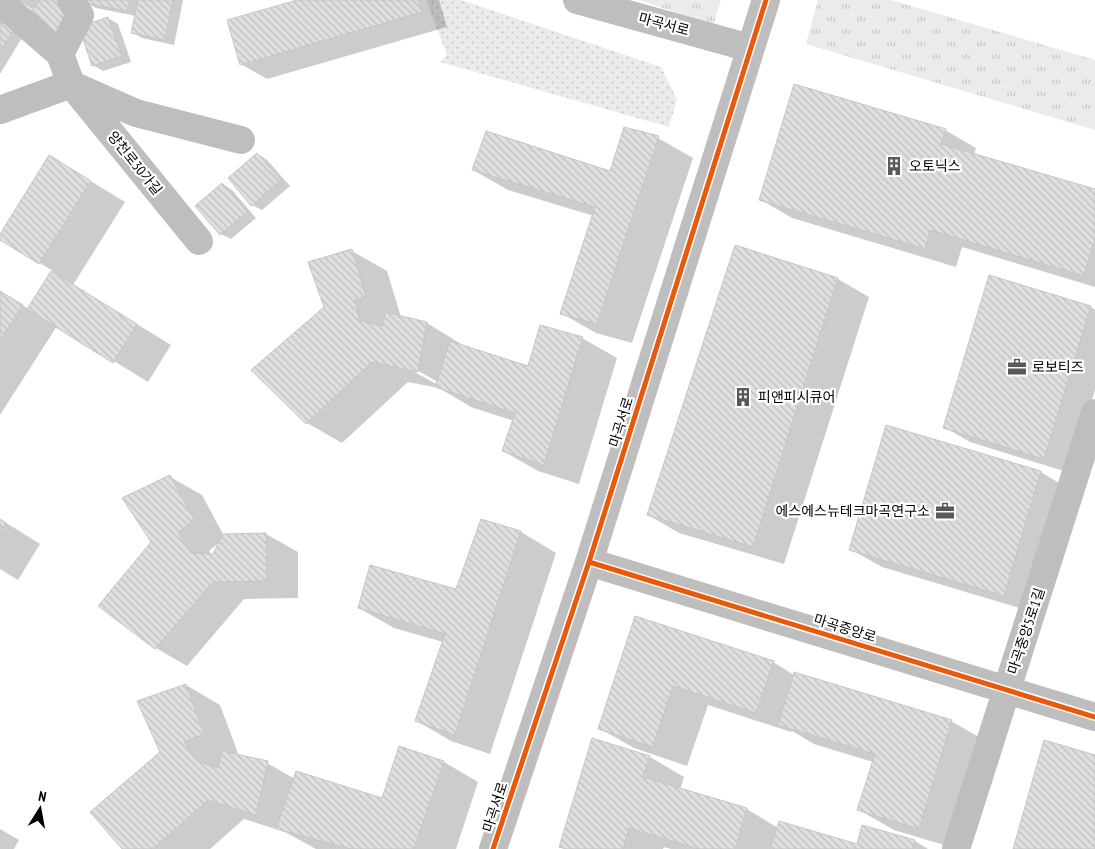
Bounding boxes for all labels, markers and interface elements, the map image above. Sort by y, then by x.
street label: 마곡서로 [637,9,691,39]
street label: 양천로30가길 [104,127,166,199]
building icon: 오토닉스 [883,155,905,177]
place label: 오토닉스 [909,157,961,175]
office icon: 로보티즈 [1006,356,1028,378]
place label: 로보티즈 [1032,358,1084,376]
building icon: 피앤피시큐어 [732,386,754,408]
place label: 피앤피시큐어 [758,388,835,406]
street label: 마곡서로 [605,395,637,449]
office icon: 에스에스뉴테크마곡연구소 [934,500,956,522]
place label: 에스에스뉴테크마곡연구소 [775,502,930,520]
street label: 마곡중앙5로1길 [1004,585,1048,677]
street label: 마곡중앙로 [812,610,879,646]
street label: 마곡서로 [478,780,512,834]
north arrow [15,784,65,834]
text: N [37,787,48,806]

